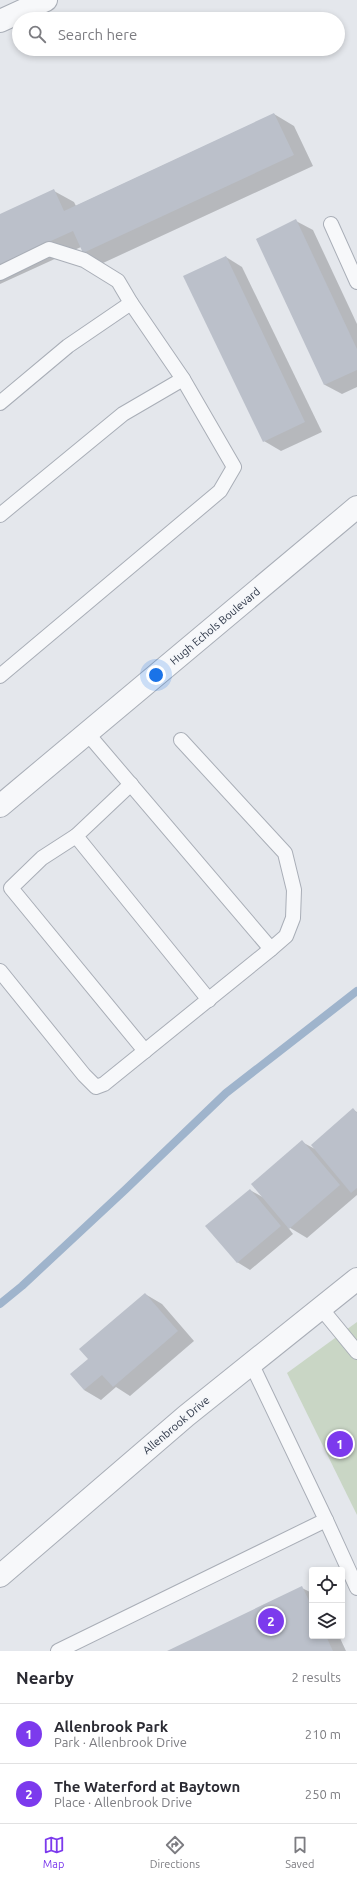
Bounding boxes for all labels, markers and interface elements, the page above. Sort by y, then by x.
search box [12,12,345,56]
icon: search [26,23,48,45]
text: Search here [58,26,137,43]
street label: Hugh Echols Boulevard [168,585,262,667]
your location [146,665,166,685]
street label: Allenbrook Drive [140,1394,212,1456]
pin: 1 [327,1429,353,1459]
map controls [309,1567,345,1639]
button: locate [309,1567,345,1603]
button: layers [309,1603,345,1639]
pin: 2 [258,1606,284,1636]
text: Nearby [16,1668,74,1687]
text: 2 results [291,1670,341,1684]
text: Allenbrook Park [54,1718,168,1735]
text: 1 [25,1727,33,1741]
text: 210 m [305,1727,341,1741]
text: Park · Allenbrook Drive [54,1735,187,1749]
text: The Waterford at Baytown [54,1778,240,1795]
text: 2 [25,1787,33,1801]
text: 250 m [305,1787,341,1801]
text: Place · Allenbrook Drive [54,1795,192,1809]
tab: Map [43,1834,65,1870]
tab: Directions [150,1834,200,1870]
tab: Saved [285,1834,314,1870]

